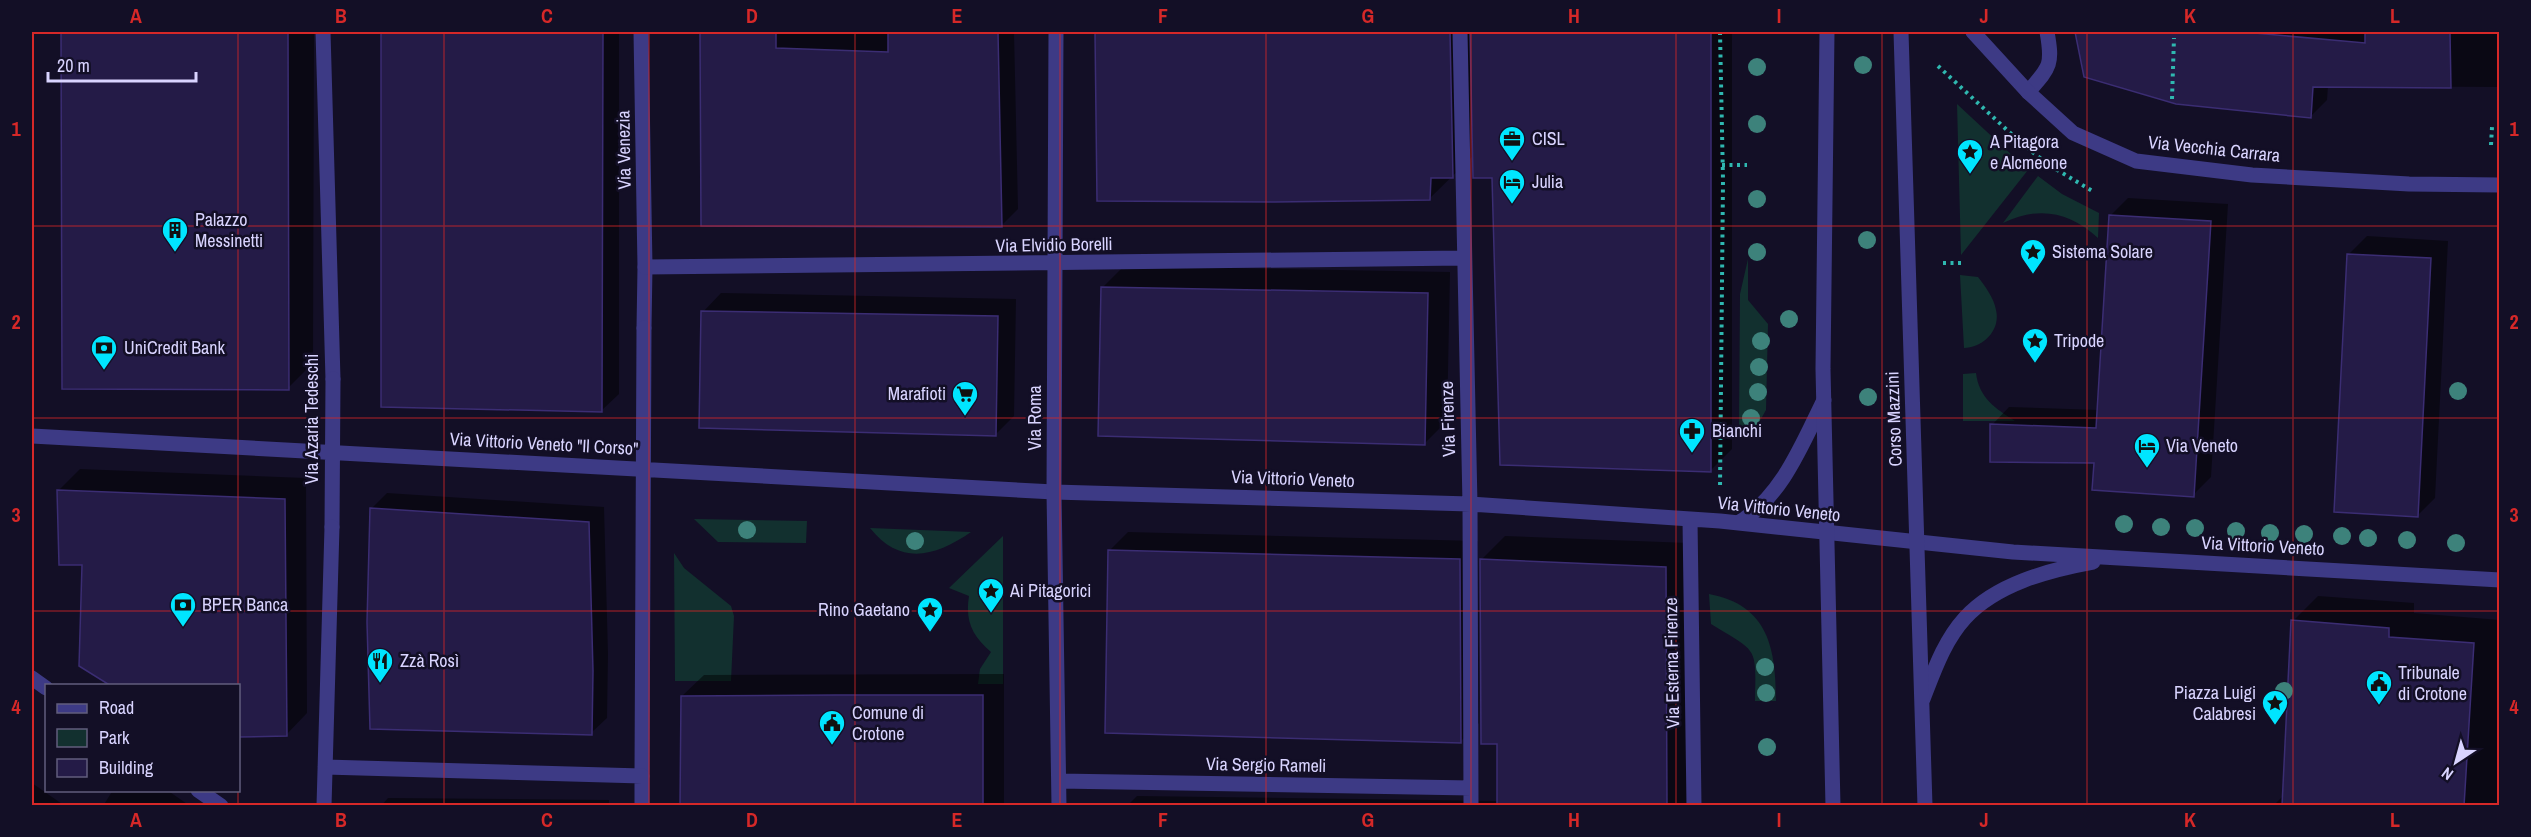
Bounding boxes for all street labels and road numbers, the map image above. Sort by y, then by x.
street label: Via Venezia [610,110,637,190]
street label: Via Vecchia Carrara [2147,129,2281,168]
street label: Via Elvidio Borelli [995,231,1113,258]
street label: Via Azaria Tedeschi [299,354,324,484]
street label: Corso Mazzini [1879,371,1908,467]
street label: Via Firenze [1434,381,1461,457]
street label: Via Roma [1022,385,1047,451]
street label: Via Vittorio Veneto "Il Corso" [449,426,639,461]
street label: Via Vittorio Veneto [1231,464,1355,493]
street label: Via Vittorio Veneto [1716,490,1842,527]
street label: Via Vittorio Veneto [2201,530,2325,561]
street label: Via Esterna Firenze [1658,597,1685,729]
street label: Via Sergio Rameli [1206,751,1326,778]

